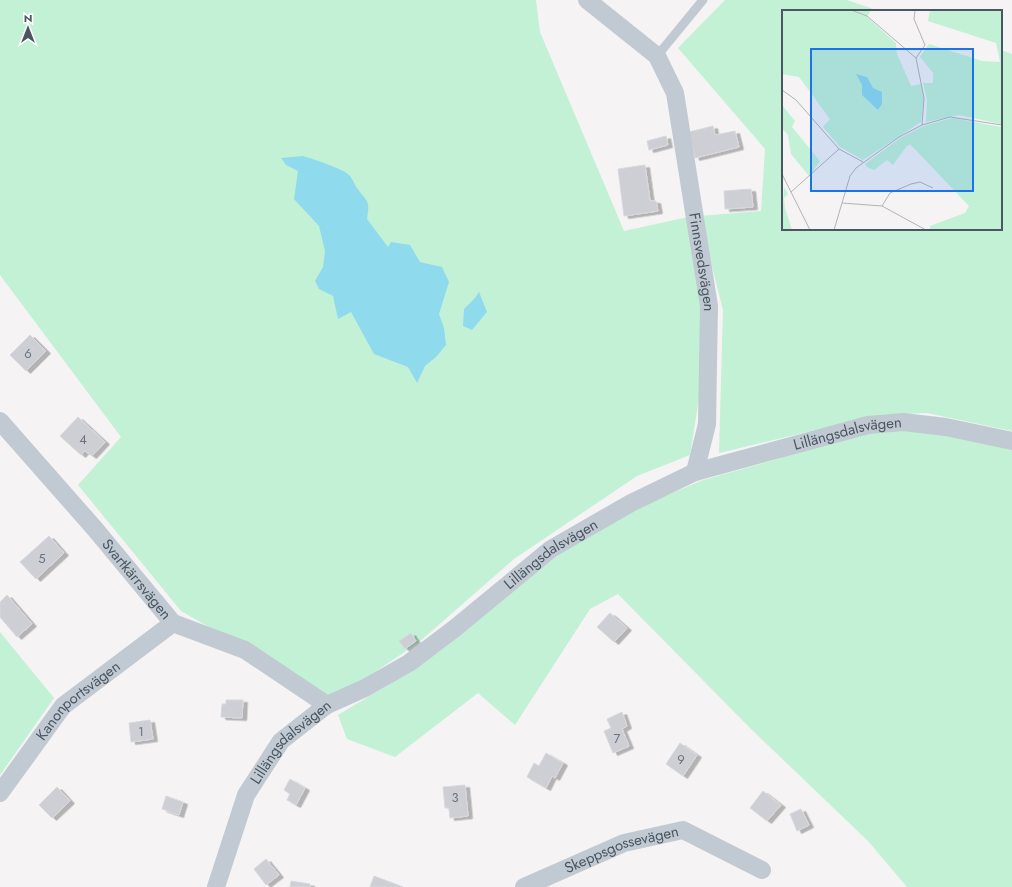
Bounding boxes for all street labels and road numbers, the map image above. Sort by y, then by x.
street label: Finnsvedsvägen [683,211,720,312]
street label: Lillängsdalsvägen [791,411,903,456]
street label: Lillängsdalsvägen [499,513,602,595]
street label: Svartkärrsvägen [97,534,177,624]
street label: Kanonportsvägen [31,656,125,745]
street label: Lillängsdalsvägen [245,695,336,788]
street label: Skeppsgossevägen [561,820,681,879]

